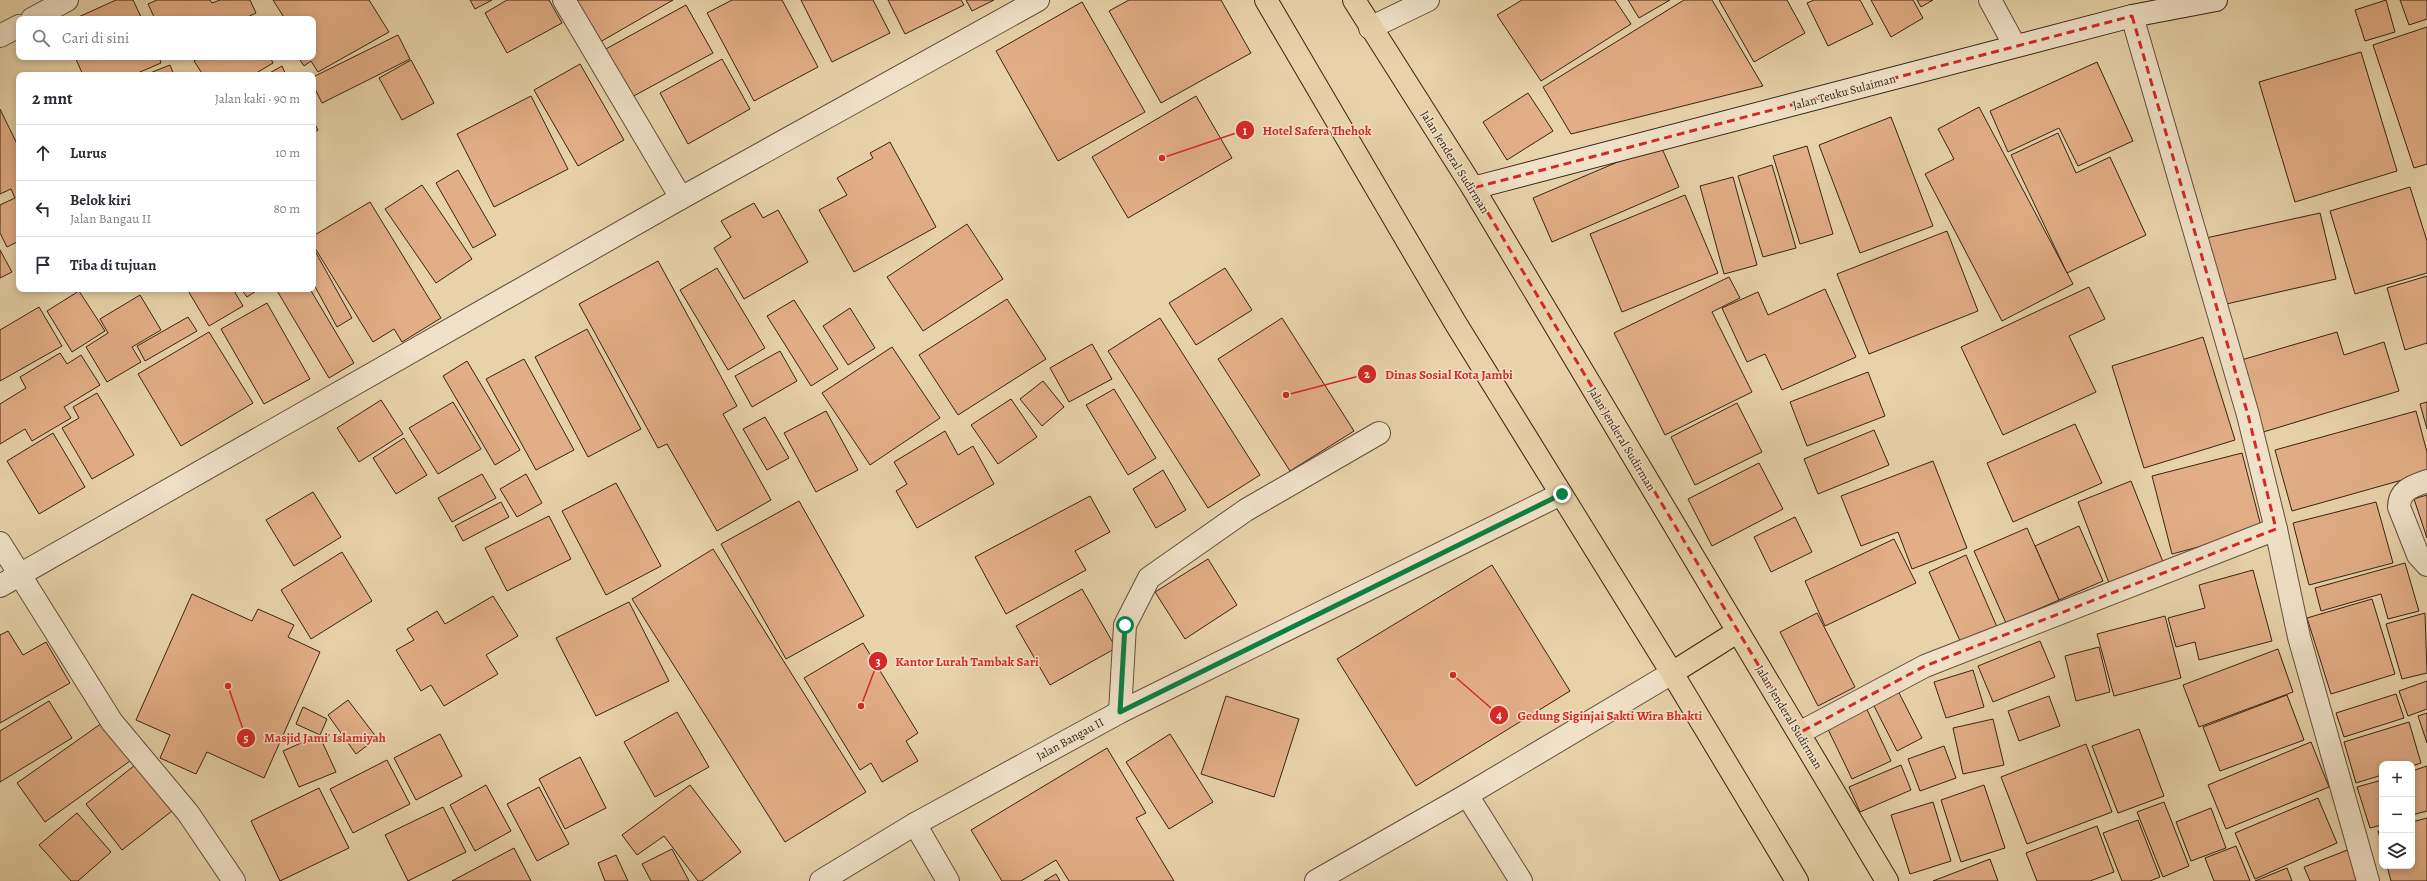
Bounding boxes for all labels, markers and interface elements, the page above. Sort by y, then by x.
search box [16,16,316,60]
icon: search [30,27,52,49]
text: Cari di sini [62,28,129,48]
street label: Jalan Teuku Sulaiman [1791,70,1898,113]
text: 2 mnt [32,87,73,110]
text: Jalan kaki · 90 m [215,90,300,107]
street label: Jalan Jenderal Sudirman [1417,107,1493,217]
callout: Hotel Safera Thehok [1235,118,1380,143]
text: Hotel Safera Thehok [1262,122,1372,139]
text: 1 [1243,123,1248,139]
icon: ahead [32,142,54,164]
text: Lurus [70,143,107,163]
text: 10 m [275,144,300,161]
text: Belok kiri [70,190,131,210]
icon: left [32,198,54,220]
text: 80 m [273,200,300,217]
text: Jalan Bangau II [70,210,151,227]
icon: arrive [32,254,54,276]
text: Tiba di tujuan [70,255,156,275]
callout: Dinas Sosial Kota Jambi [1357,362,1521,387]
text: 2 [1364,366,1370,382]
text: Dinas Sosial Kota Jambi [1385,366,1513,383]
street label: Jalan Jenderal Sudirman [1585,384,1660,494]
route end [1553,485,1571,503]
route start [1116,616,1134,634]
callout: Kantor Lurah Tambak Sari [868,649,1047,674]
text: Kantor Lurah Tambak Sari [895,653,1039,670]
text: 3 [875,654,881,670]
street label: Jalan Jenderal Sudirman [1752,662,1827,772]
callout: Gedung Siginjai Sakti Wira Bhakti [1489,703,1710,728]
text: 4 [1496,707,1502,723]
text: Gedung Siginjai Sakti Wira Bhakti [1518,707,1703,724]
street label: Jalan Bangau II [1033,714,1107,764]
callout: Masjid Jami' Islamiyah [236,725,394,750]
text: Masjid Jami' Islamiyah [264,729,386,746]
text: 5 [243,730,249,746]
map controls [2379,761,2415,869]
button: + [2379,761,2415,797]
button: − [2379,797,2415,833]
button: layers [2379,833,2415,869]

